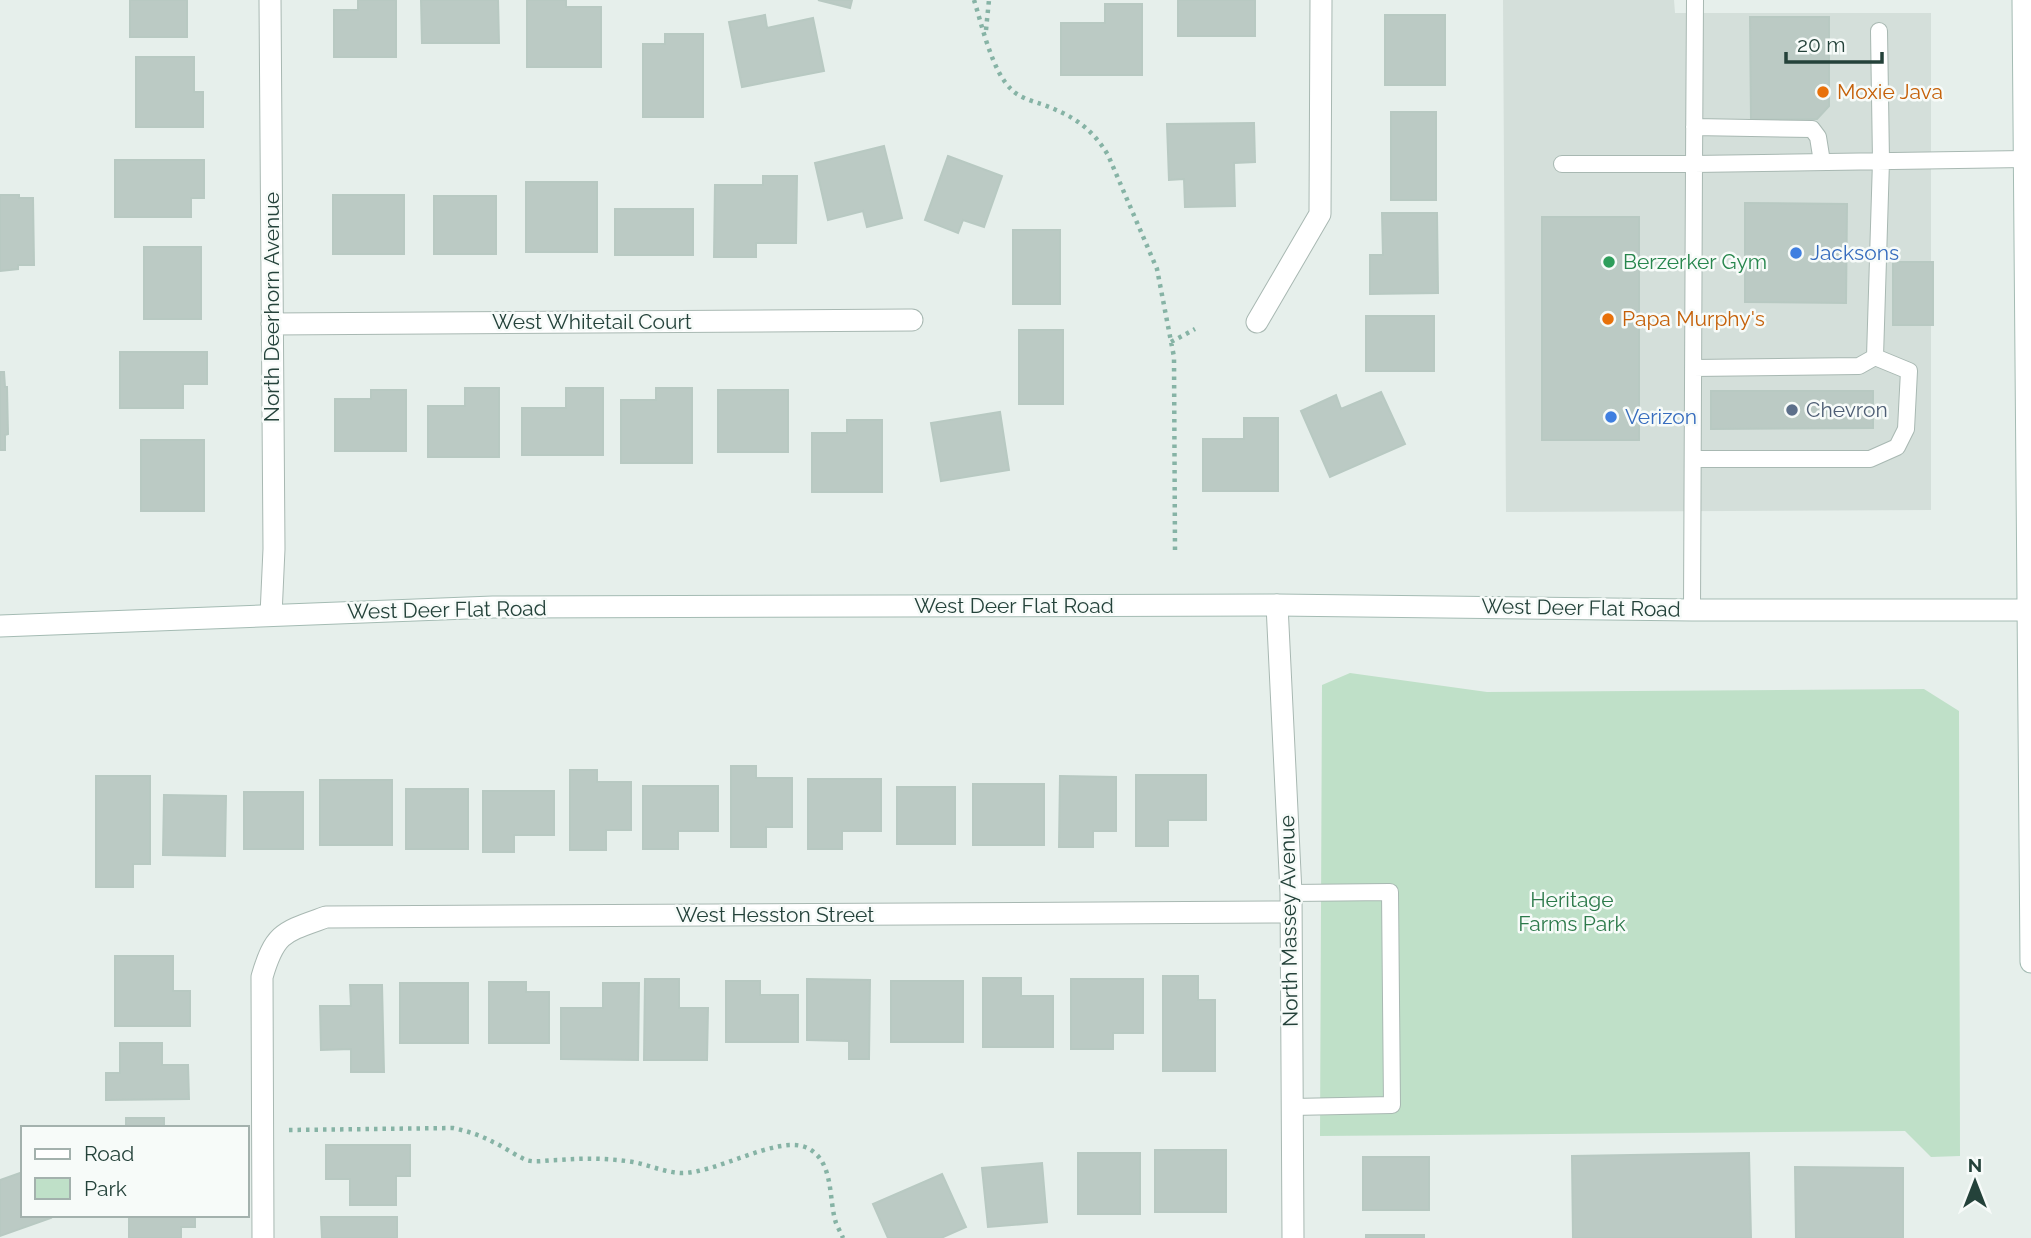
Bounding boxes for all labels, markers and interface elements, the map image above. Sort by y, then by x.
scale bar [1786,21,1882,65]
text: 20 m [1797,32,1845,57]
place label: Moxie Java [1837,79,1943,104]
marker: Moxie Java [1815,84,1831,100]
street label: North Deerhorn Avenue [259,192,284,422]
place label: Jacksons [1810,240,1899,265]
marker: Jacksons [1788,245,1804,261]
place label: Berzerker Gym [1623,249,1767,274]
marker: Berzerker Gym [1601,254,1617,270]
place label: Papa Murphy's [1622,306,1765,331]
street label: West Whitetail Court [492,309,692,334]
marker: Papa Murphy's [1600,311,1616,327]
place label: Chevron [1806,397,1888,422]
marker: Chevron [1784,402,1800,418]
place label: Verizon [1625,404,1697,429]
marker: Verizon [1603,409,1619,425]
street label: West Deer Flat Road [914,593,1114,618]
street label: West Deer Flat Road [1481,593,1681,622]
street label: West Deer Flat Road [347,595,547,624]
street label: North Massey Avenue [1274,815,1303,1027]
park label: Heritage Farms Park [1518,887,1626,936]
street label: West Hesston Street [676,902,874,927]
legend [21,1126,248,1217]
text: Road [84,1141,134,1166]
north arrow [1940,1147,2010,1217]
text: N [1968,1154,1982,1176]
text: Park [84,1176,127,1201]

